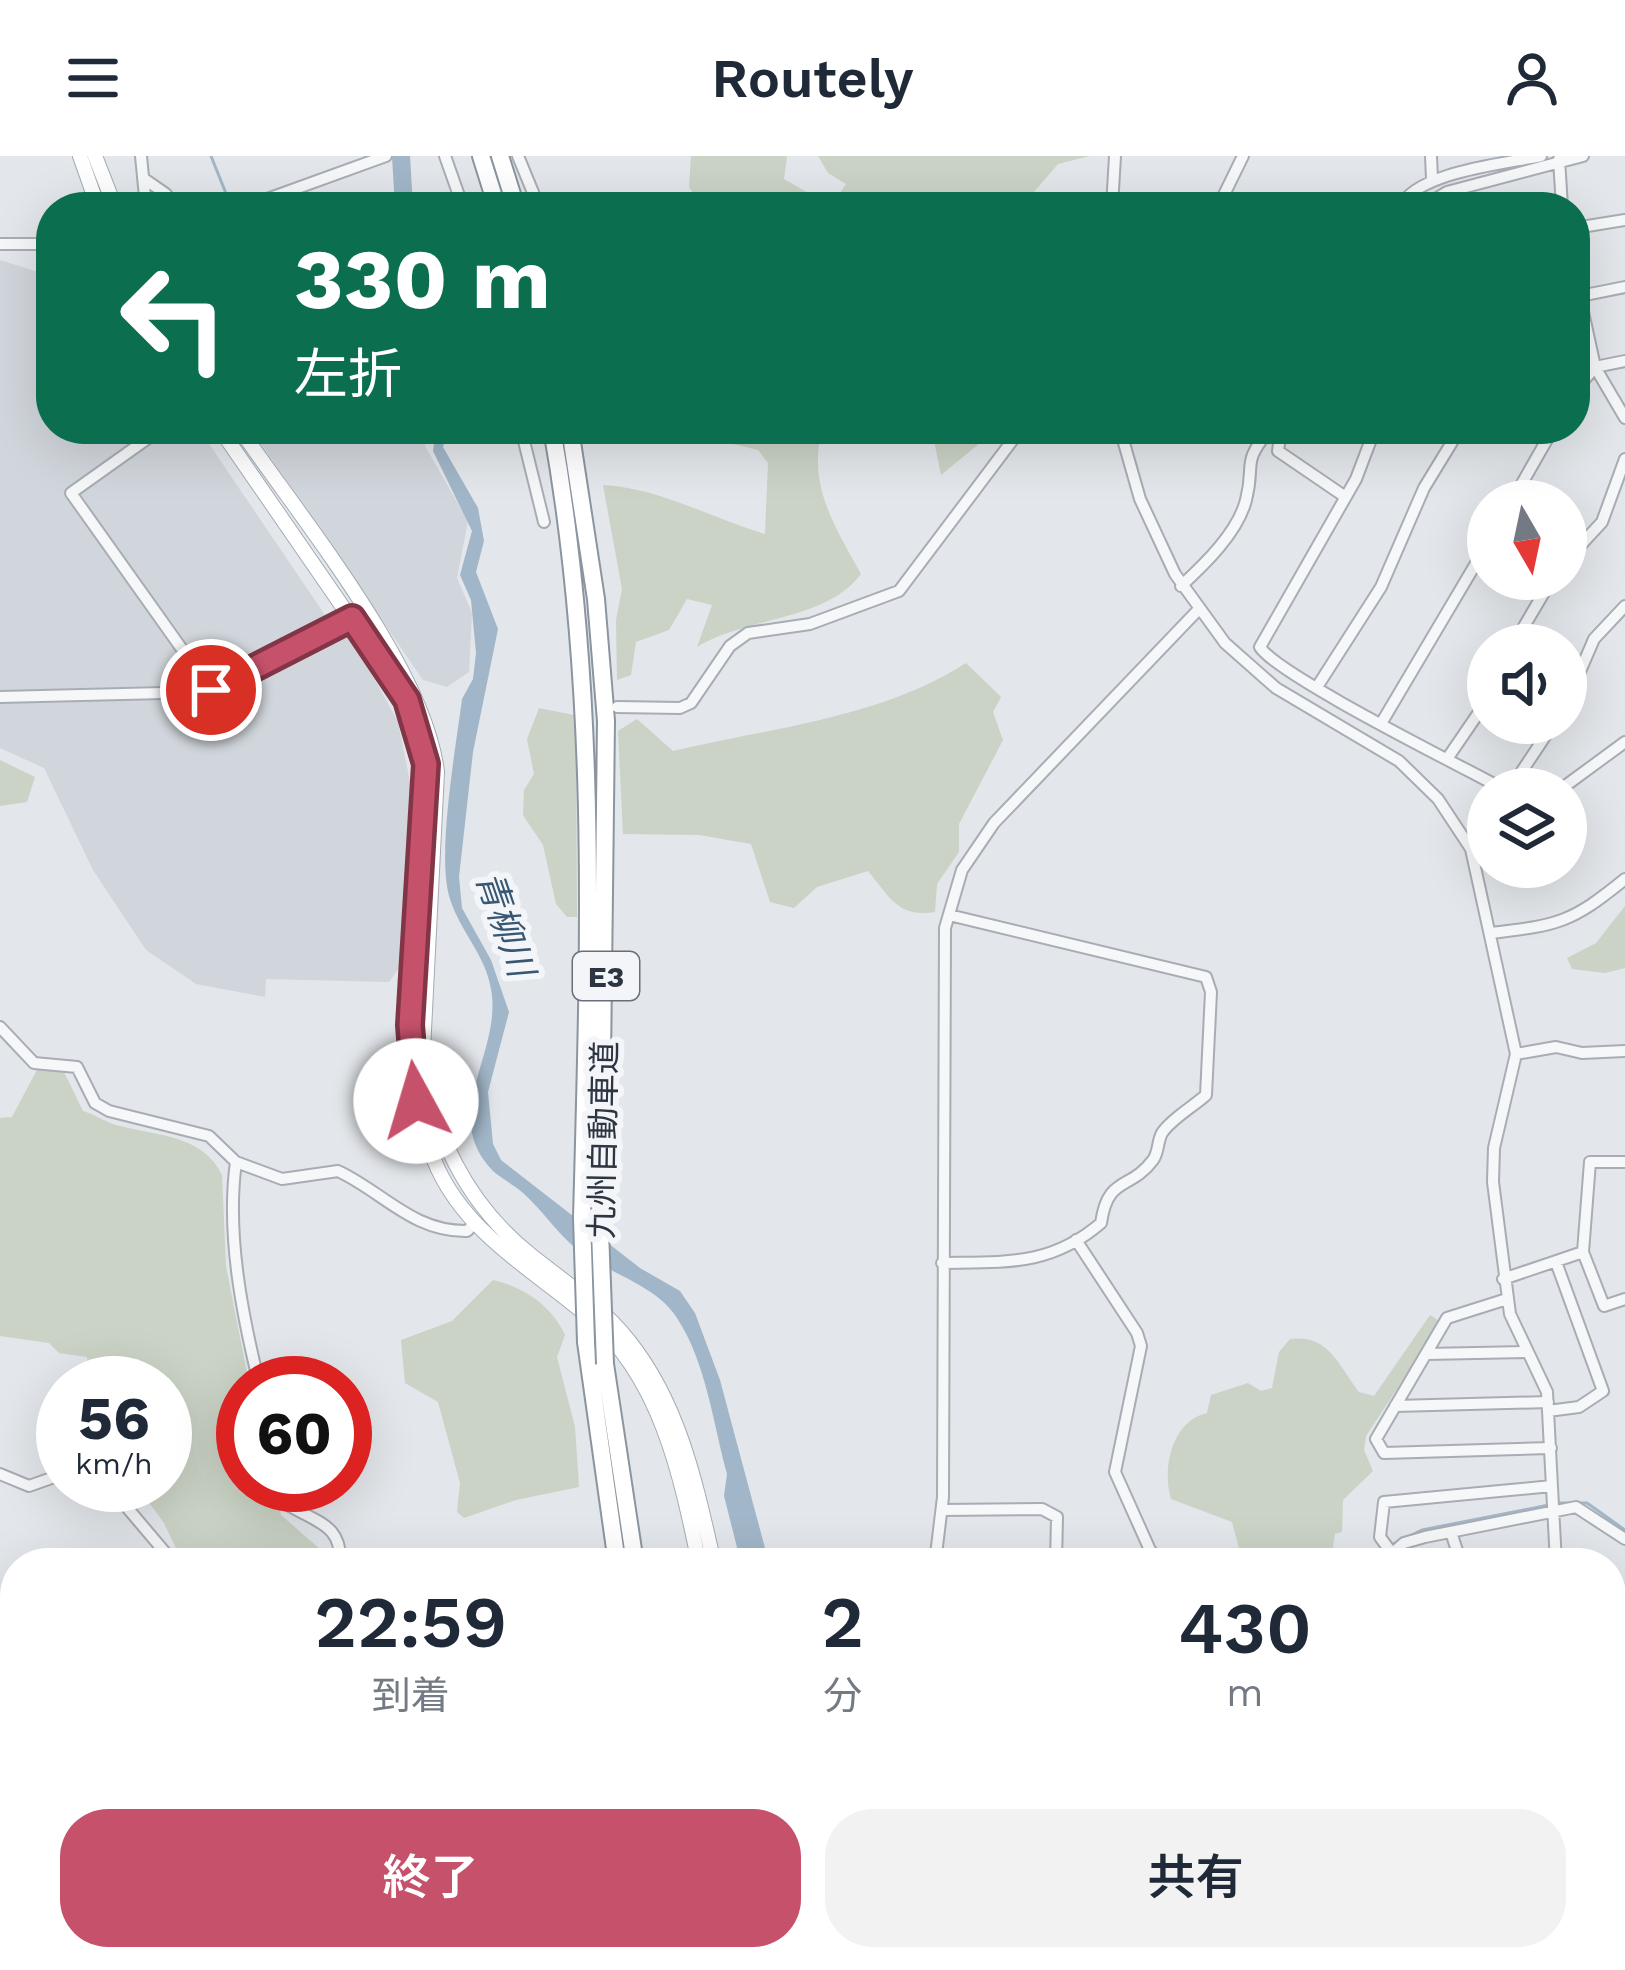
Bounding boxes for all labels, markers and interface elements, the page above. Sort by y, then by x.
icon: menu [60,45,126,111]
icon: person [1499,45,1565,111]
text: Routely [711,47,914,110]
text: 330 m [294,230,551,328]
icon: left [96,240,252,396]
text: 左折 [294,343,402,406]
north arrow [1467,480,1587,600]
map controls [1467,480,1587,888]
button: sound [1467,624,1587,744]
pin [160,639,262,741]
icon: arrive [178,657,244,723]
button: layers [1467,768,1587,888]
water label: 青柳川 [468,866,544,986]
road number: E3 [573,952,639,1000]
position arrow [353,1038,479,1164]
street label: 九州自動車道 [582,1041,624,1239]
speed limit sign: 60 [216,1356,372,1512]
text: 56 [78,1383,150,1454]
text: km/h [75,1446,153,1481]
text: 22:59 [314,1580,507,1664]
text: 2 [821,1580,864,1664]
text: 430 [1178,1586,1312,1670]
text: m [1226,1670,1264,1715]
text: 到着 [372,1673,450,1718]
text: 分 [823,1673,862,1718]
button: 終了 [60,1809,801,1947]
button: 共有 [825,1809,1566,1947]

